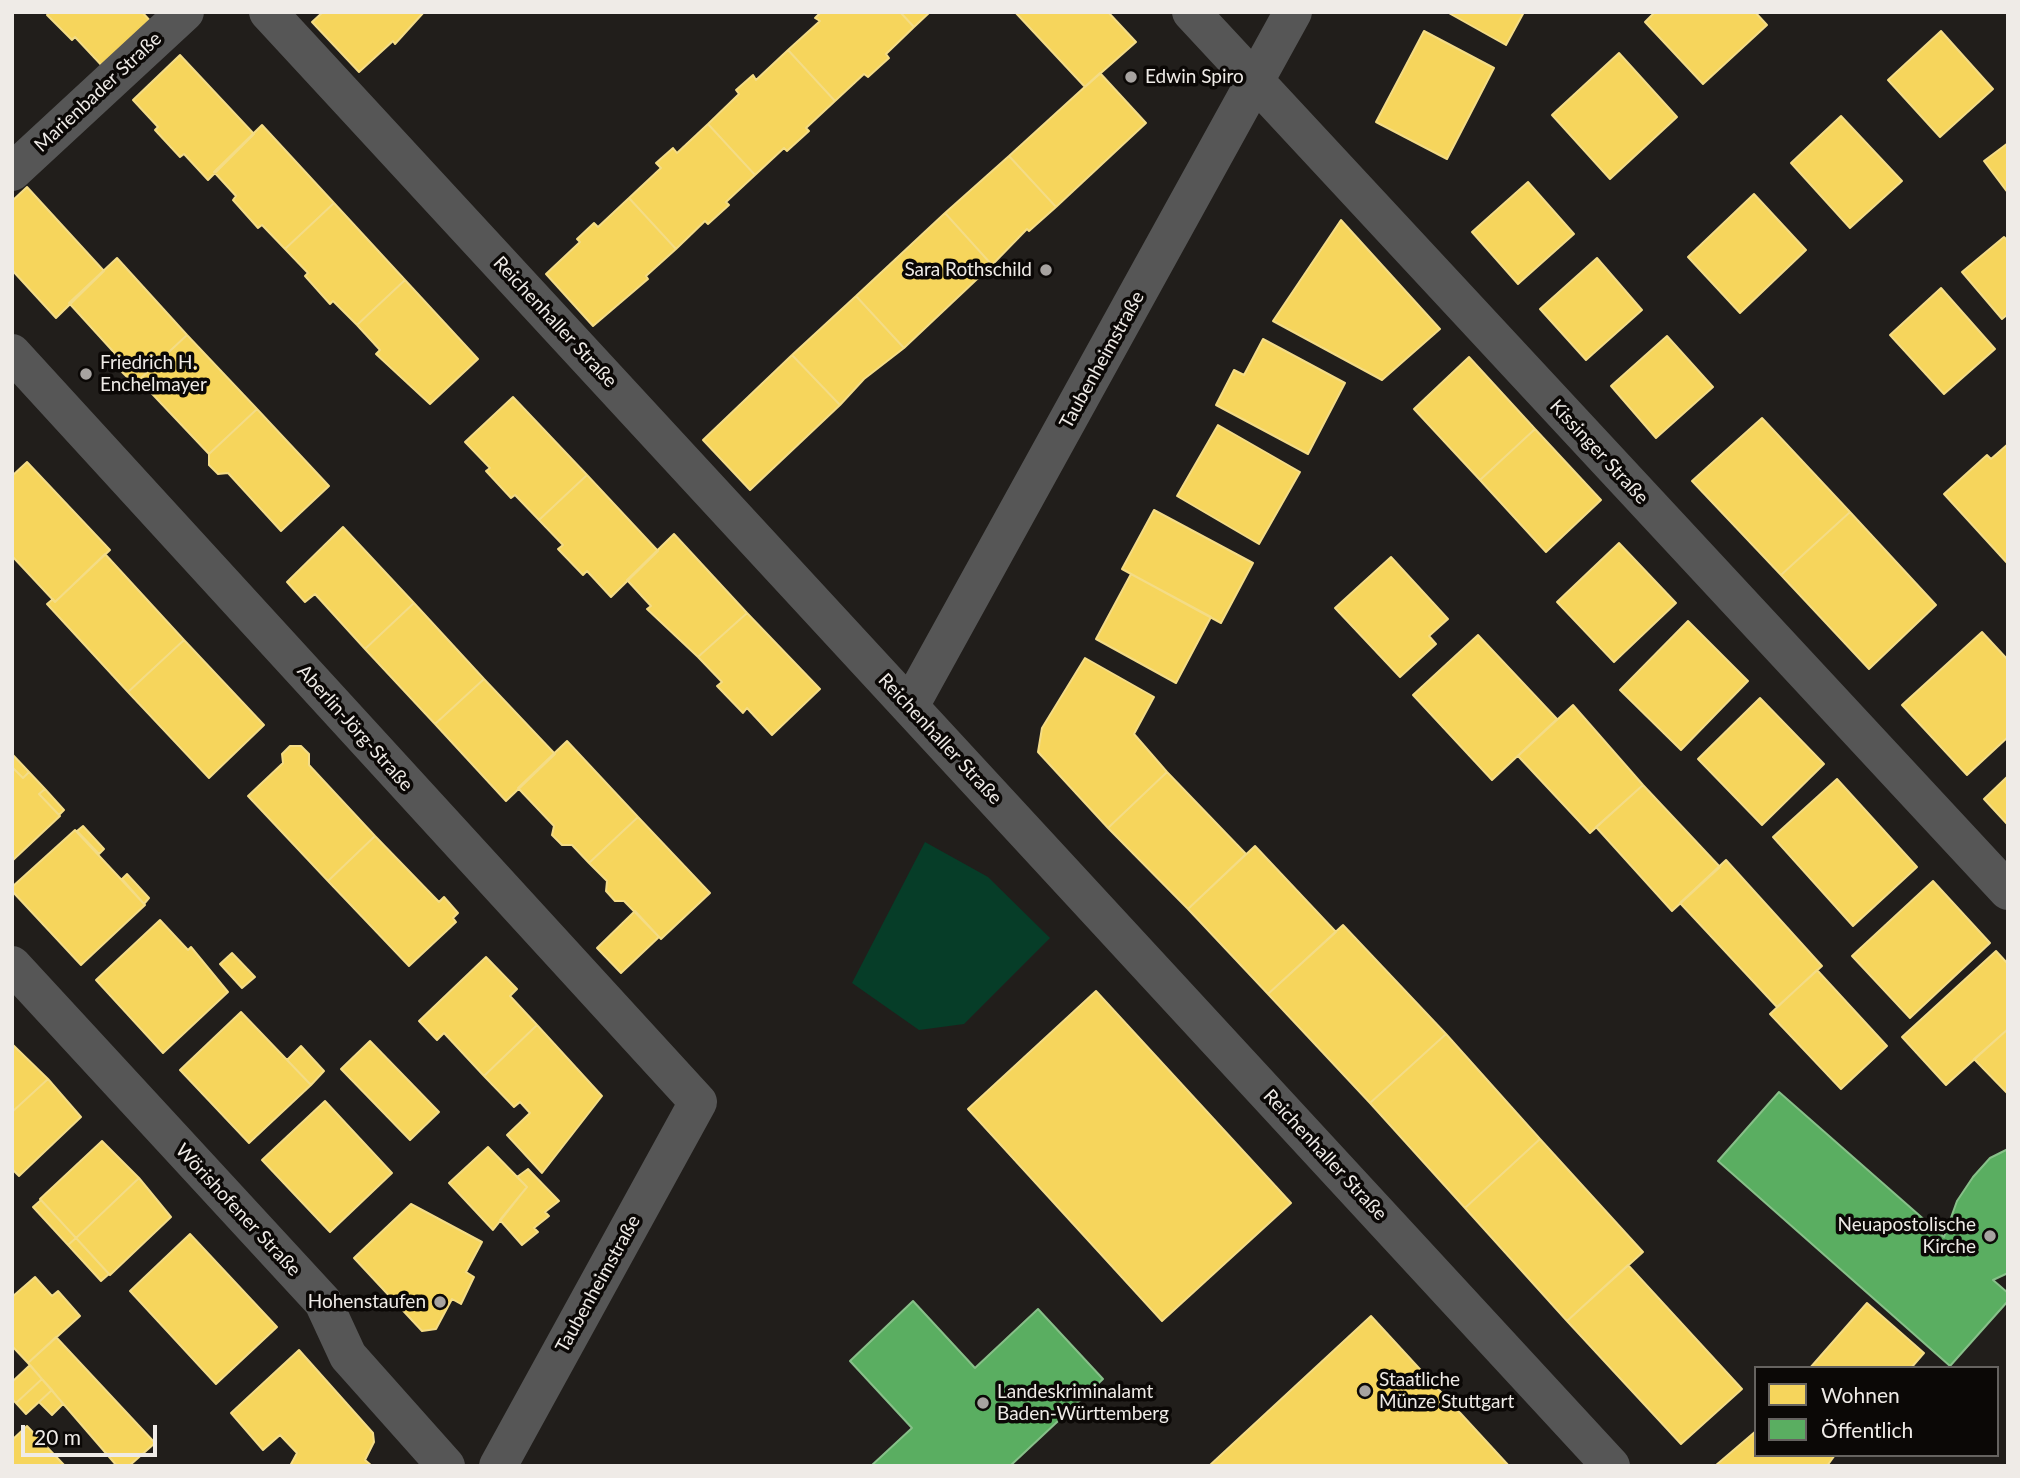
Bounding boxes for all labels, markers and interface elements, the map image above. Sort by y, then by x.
street label: Marienbader Straße [30,27,166,157]
place label: Edwin Spiro [1145,66,1244,88]
marker: Edwin Spiro [1123,69,1139,85]
street label: Reichenhaller Straße [488,252,622,392]
place label: Sara Rothschild [904,259,1032,281]
marker: Sara Rothschild [1038,262,1054,278]
street label: Taubenheimstraße [1055,287,1149,433]
place label: Friedrich H. Enchelmayer [100,352,207,396]
marker: Friedrich H. Enchelmayer [78,366,94,382]
street label: Kissinger Straße [1545,395,1653,509]
street label: Aberlin-Jörg-Straße [292,660,418,796]
street label: Reichenhaller Straße [873,669,1007,809]
street label: Reichenhaller Straße [1258,1085,1392,1225]
street label: Wörishofener Straße [171,1139,305,1281]
street label: Taubenheimstraße [551,1211,645,1357]
place label: Neuapostolische Kirche [1838,1214,1976,1258]
marker: Neuapostolische Kirche [1982,1228,1998,1244]
place label: Hohenstaufen [308,1291,426,1313]
marker: Hohenstaufen [432,1294,448,1310]
legend [1754,1366,1999,1457]
place label: Staatliche Münze Stuttgart [1379,1369,1514,1413]
place label: Landeskriminalamt Baden-Württemberg [997,1381,1169,1425]
text: Wohnen [1821,1382,1900,1407]
marker: Staatliche Münze Stuttgart [1357,1383,1373,1399]
marker: Landeskriminalamt Baden-Württemberg [975,1395,991,1411]
scale bar [24,1412,161,1456]
text: Öffentlich [1821,1417,1913,1442]
text: 20 m [34,1424,81,1449]

